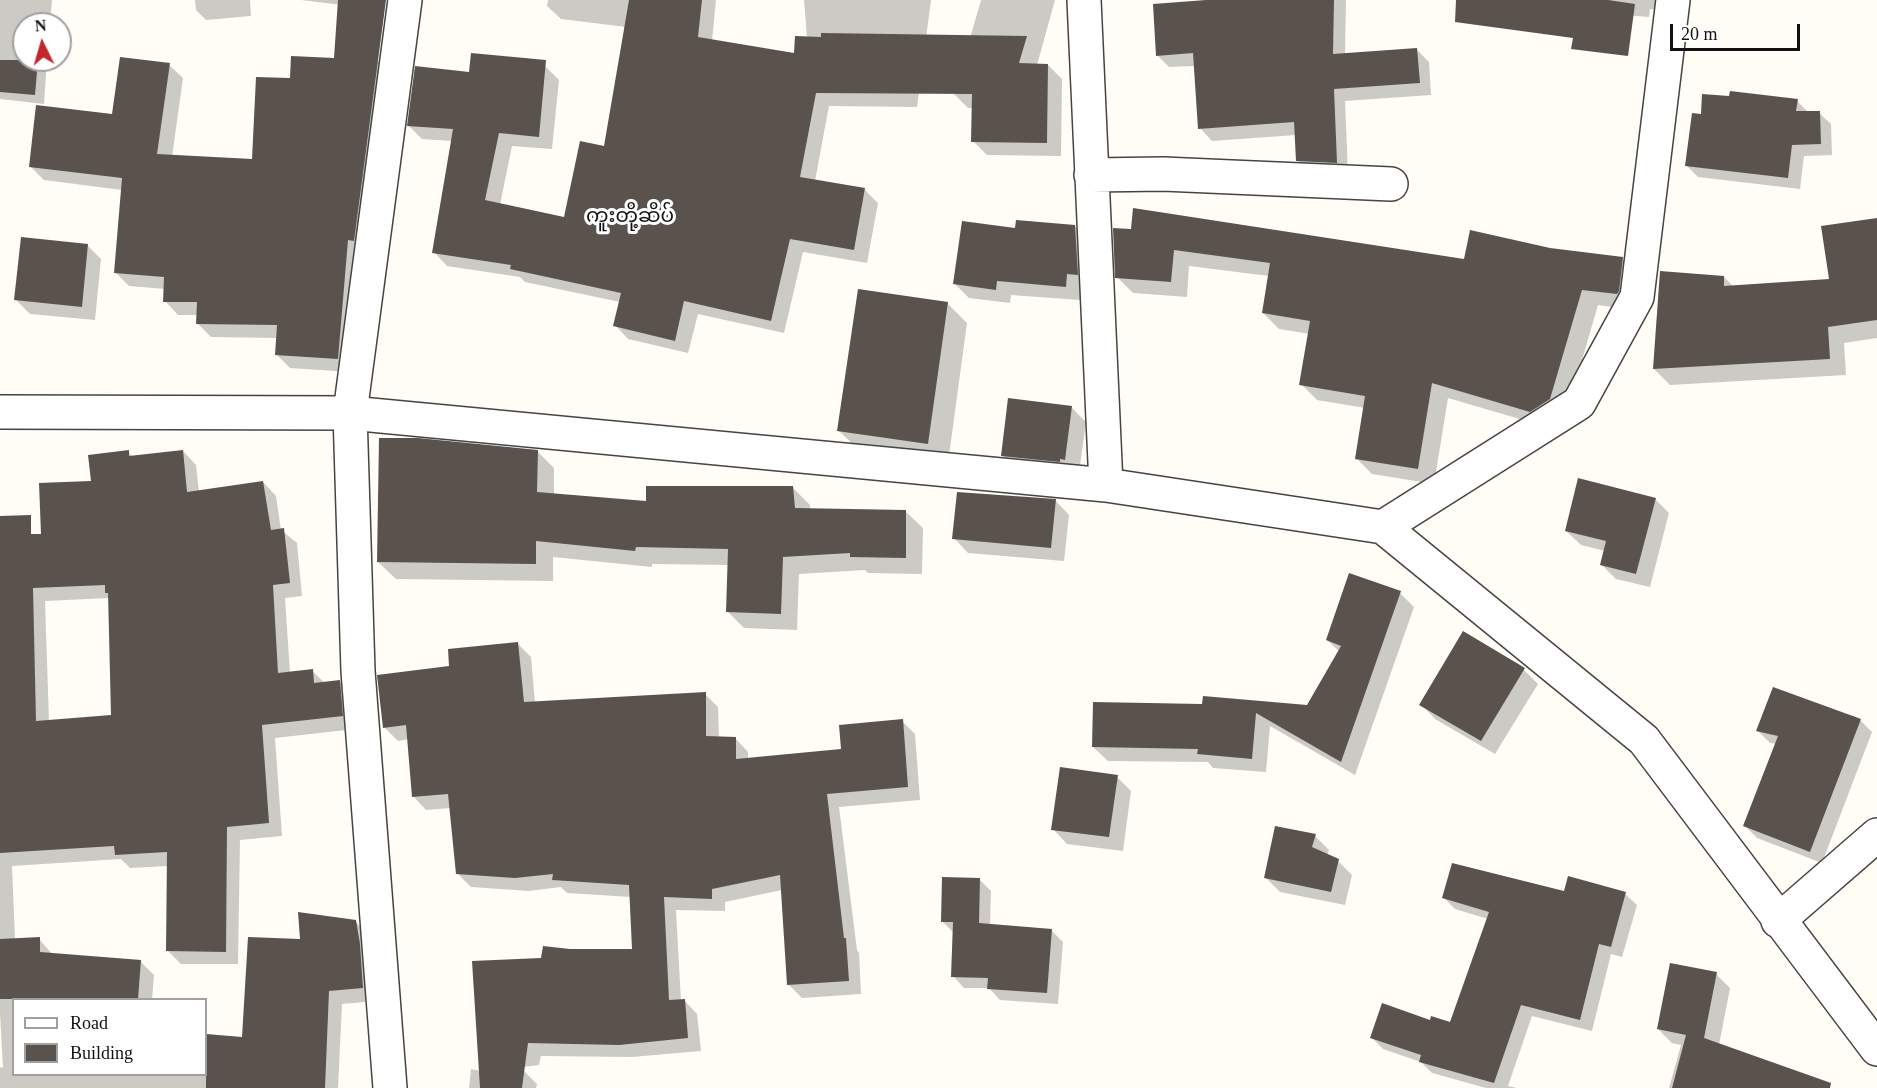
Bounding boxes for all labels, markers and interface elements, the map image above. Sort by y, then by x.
north arrow [12,12,72,72]
scale bar [1673,12,1804,50]
text: N [34,17,47,35]
text: 20 m [1681,24,1718,44]
district label: ကူးတို့ဆိပ် [586,205,674,229]
legend [12,998,207,1076]
text: Road [70,1013,108,1033]
text: Building [70,1043,133,1063]

